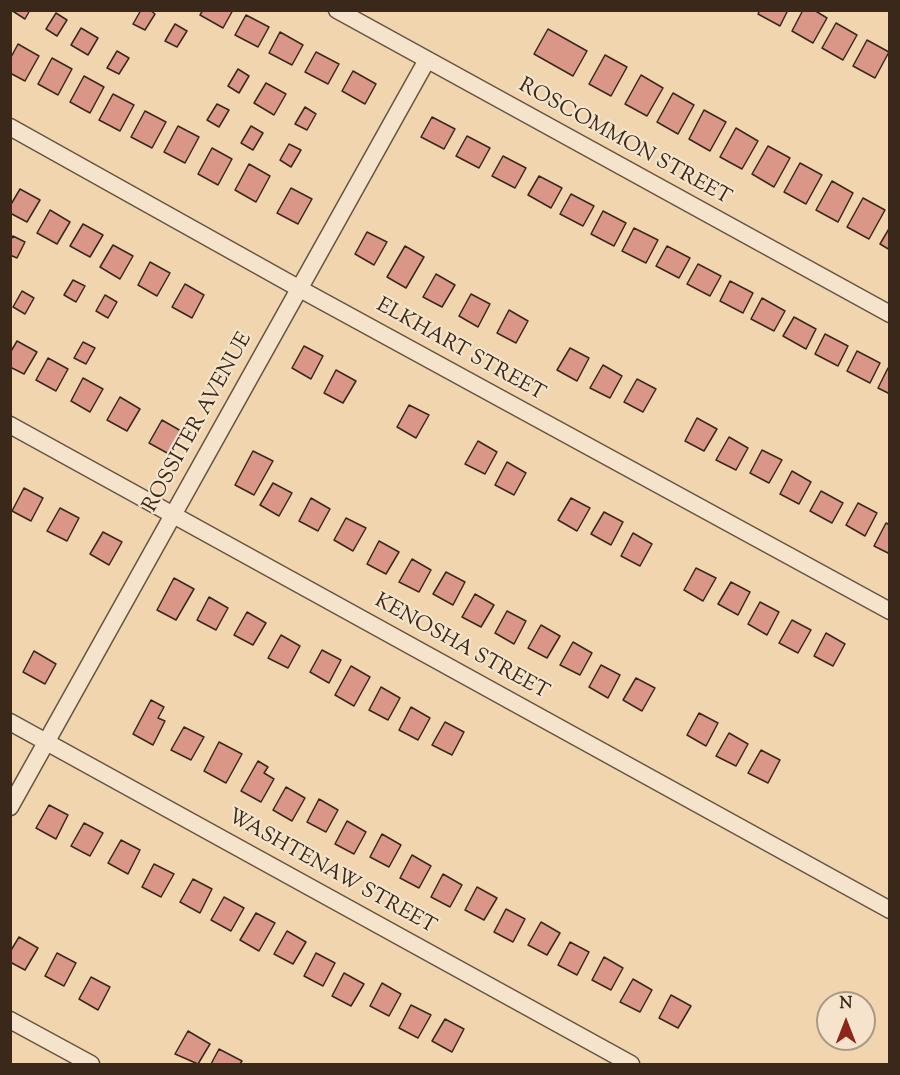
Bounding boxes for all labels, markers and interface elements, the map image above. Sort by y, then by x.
street label: ROSCOMMON STREET [513,74,735,212]
street label: ELKHART STREET [371,294,549,408]
street label: ROSSITER AVENUE [139,329,259,517]
street label: KENOSHA STREET [369,590,553,706]
street label: WASHTENAW STREET [222,805,440,941]
north arrow [816,991,876,1051]
text: N [840,993,852,1016]

